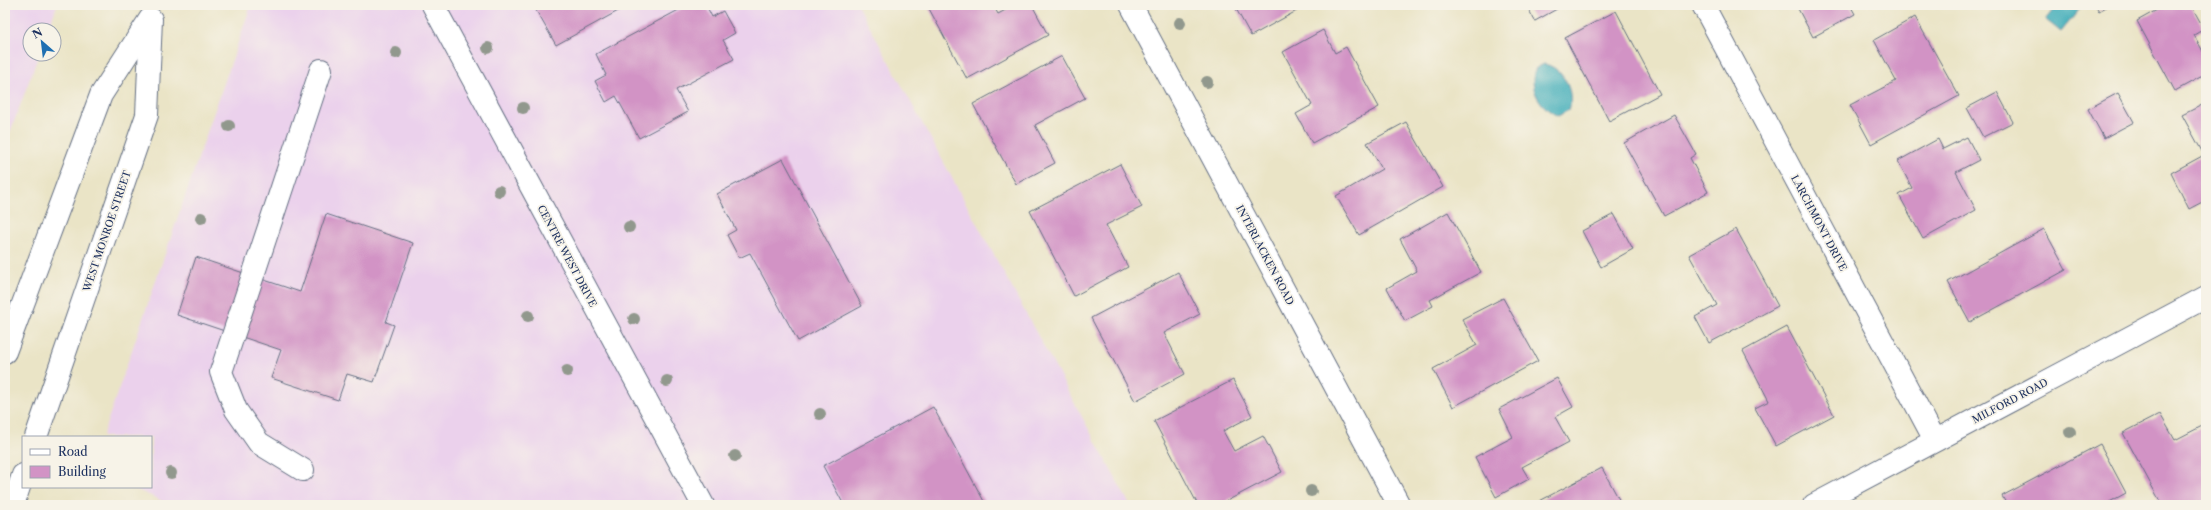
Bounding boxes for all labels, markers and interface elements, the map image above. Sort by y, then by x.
north arrow [22,22,62,62]
text: N [30,25,45,42]
street label: WEST MONROE STREET [80,168,134,294]
street label: LARCHMONT DRIVE [1788,173,1850,273]
street label: CENTRE WEST DRIVE [535,203,599,309]
street label: INTERLACKEN ROAD [1233,203,1297,307]
street label: MILFORD ROAD [1970,376,2050,426]
legend [22,436,152,488]
text: Road [58,444,88,459]
text: Building [58,464,106,479]

